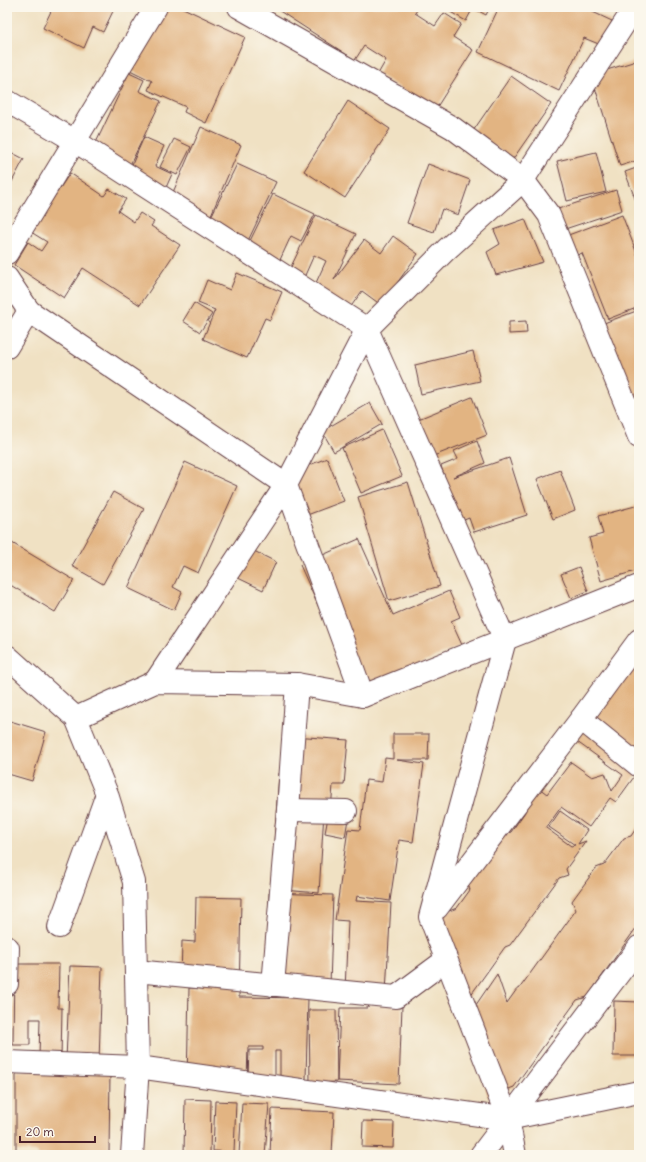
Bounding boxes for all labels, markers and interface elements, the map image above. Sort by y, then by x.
scale bar [20,1118,95,1144]
text: 20 m [26,1124,54,1139]

